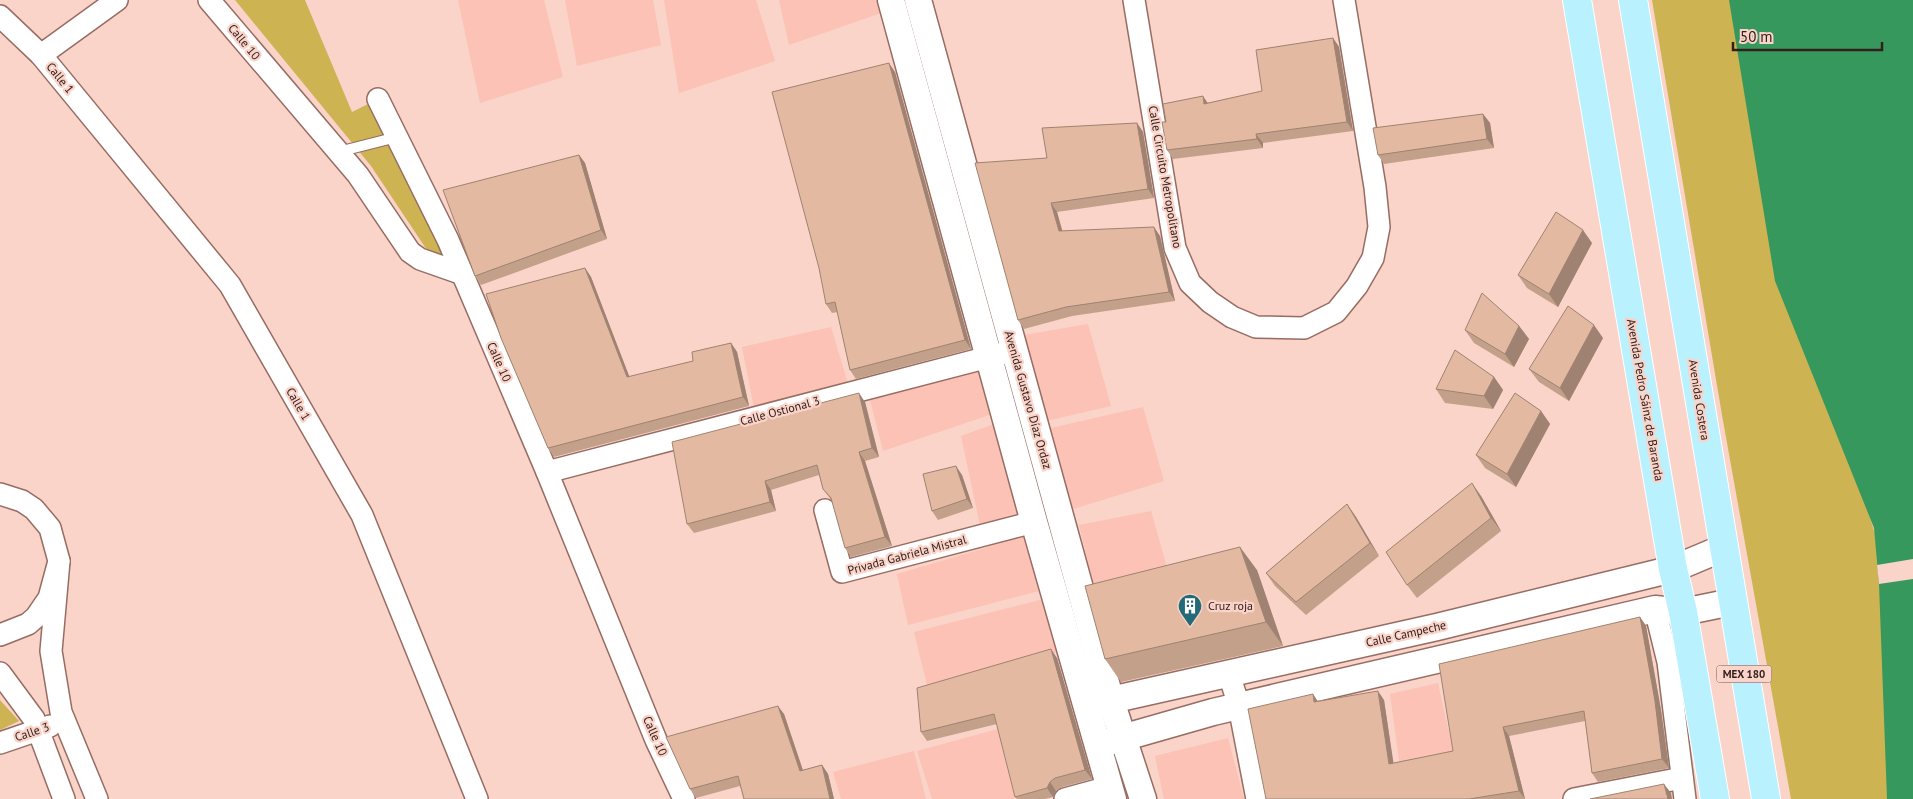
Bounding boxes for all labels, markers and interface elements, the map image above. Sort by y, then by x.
scale bar [1733,20,1882,52]
street label: Calle 10 [225,21,264,63]
text: 50 m [1740,27,1773,46]
street label: Calle 1 [43,59,77,96]
street label: Calle Circuito Metropolitano [1146,104,1185,249]
street label: Avenida Pedro Sáinz de Baranda [1624,318,1667,482]
street label: Avenida Gustavo Díaz Ordaz [1002,329,1055,471]
street label: Calle 10 [484,340,515,384]
street label: Avenida Costera [1686,358,1713,441]
street label: Calle 1 [283,385,314,423]
street label: Calle Ostional 3 [738,393,821,428]
street label: Privada Gabriela Mistral [846,531,968,578]
building icon: Cruz roja [1177,593,1203,627]
place label: Cruz roja [1208,598,1253,613]
street label: Calle Campeche [1364,617,1447,650]
road number: MEX 180 [1716,666,1772,682]
street label: Calle 10 [640,714,671,758]
street label: Calle 3 [13,719,51,744]

